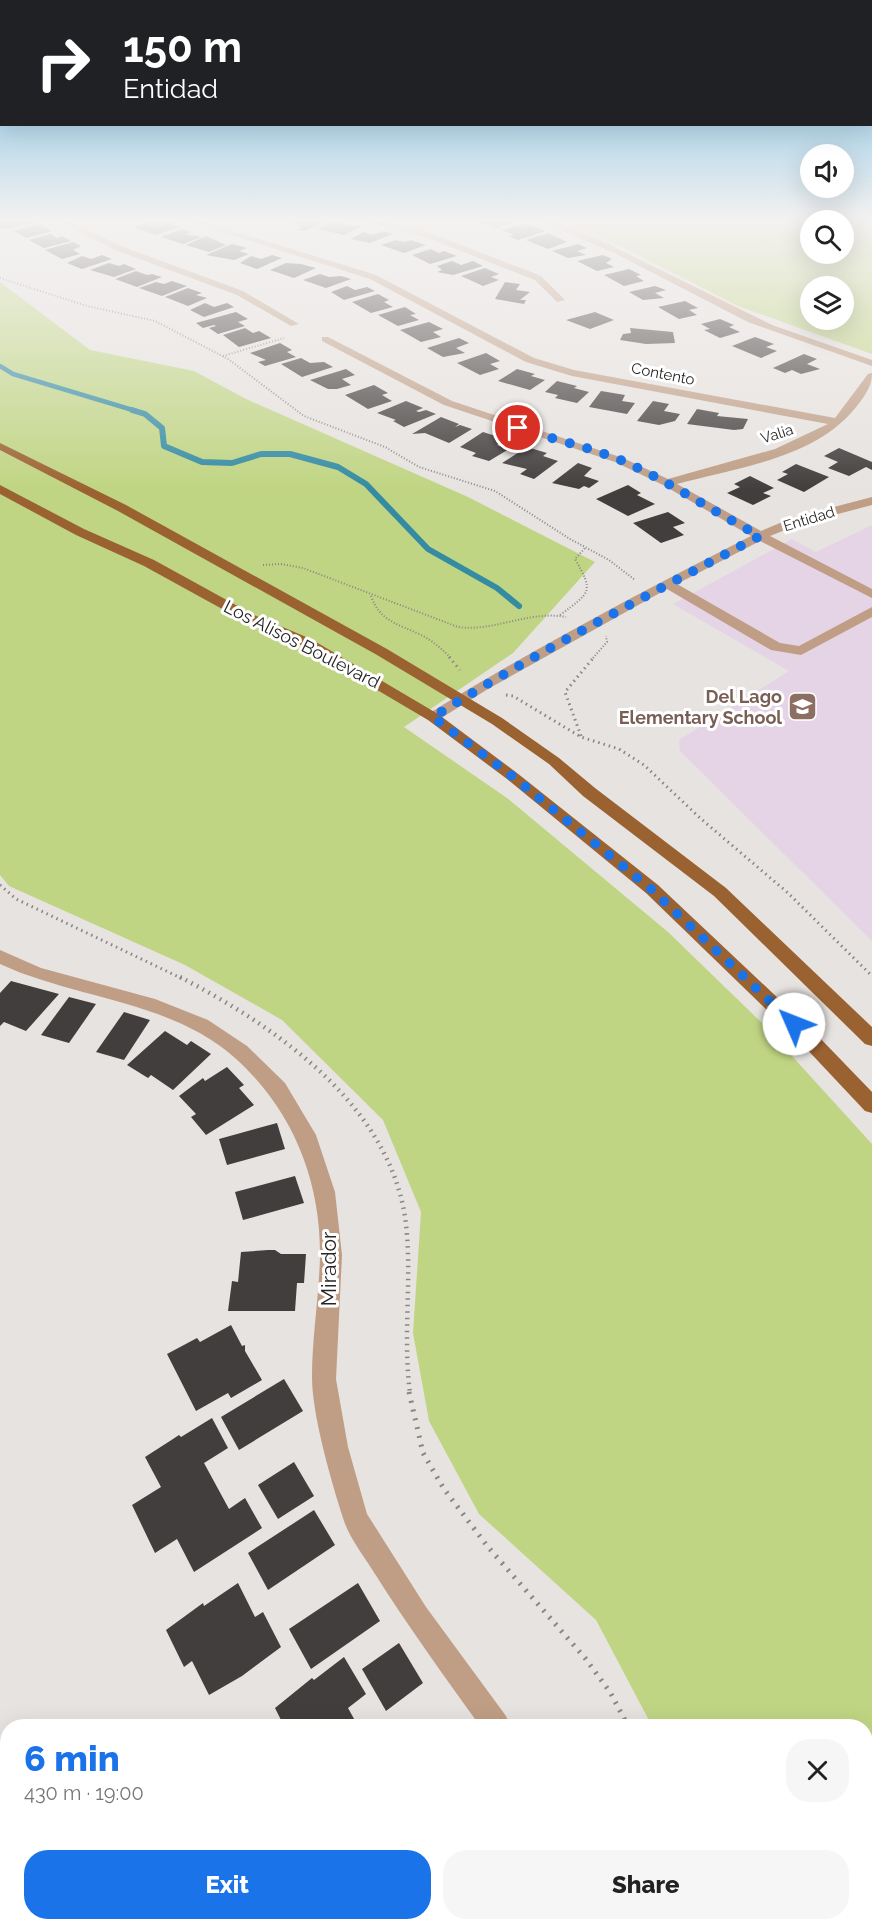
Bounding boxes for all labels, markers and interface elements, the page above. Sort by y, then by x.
text: 150 m [123,23,242,72]
icon: right [24,24,102,102]
text: Entidad [123,73,218,104]
map controls [800,144,854,330]
button: sound [800,144,854,198]
button: search [800,210,854,264]
button: layers [800,276,854,330]
street label: Contento [630,359,696,389]
pin [492,402,543,453]
icon: arrive [501,411,534,444]
street label: Valia [758,420,796,448]
street label: Entidad [781,503,837,535]
street label: Los Alisos Boulevard [220,596,384,692]
place label: Del Lago Elementary School [619,686,782,728]
school or university icon: Del Lago Elementary School [787,690,819,722]
position arrow [762,992,826,1056]
street label: Mirador [316,1231,341,1306]
text: 6 min [24,1737,120,1779]
button: close [786,1739,849,1802]
text: 430 m · 19:00 [24,1781,144,1805]
button: Exit [24,1850,431,1919]
button: Share [443,1850,849,1919]

